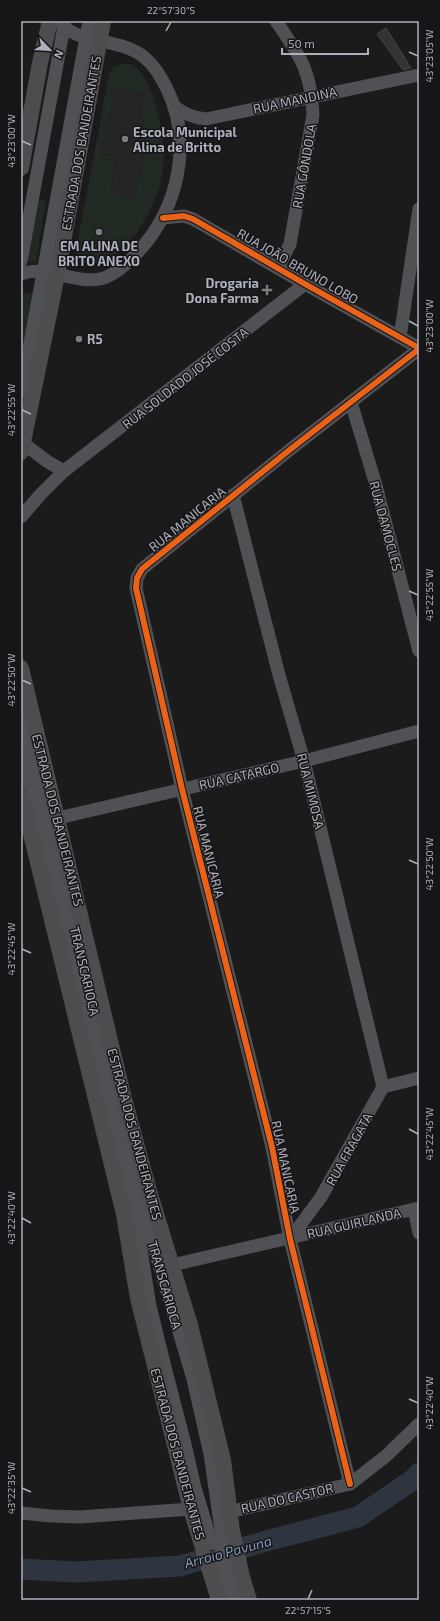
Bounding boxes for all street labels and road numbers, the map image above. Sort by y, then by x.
street label: ESTRADA DOS BANDEIRANTES [58,54,104,232]
street label: RUA MANDINA [252,83,338,117]
street label: RUA GÔNDOLA [289,123,319,209]
street label: RUA JOÃO BRUNO LOBO [235,225,361,307]
street label: RUA SOLDADO JOSÉ COSTA [118,323,251,432]
street label: RUA DAMOCLES [366,479,406,573]
street label: RUA MANICARIA [145,483,229,555]
street label: ESTRADA DOS BANDEIRANTES [29,732,87,908]
street label: RUA MIMOSA [294,751,328,831]
street label: RUA CATARGO [197,759,281,793]
street label: RUA MANICARIA [190,804,228,900]
street label: TRANSCARIOCA [67,925,103,1017]
street label: ESTRADA DOS BANDEIRANTES [104,1046,166,1222]
street label: RUA FRAGATA [322,1110,376,1188]
street label: RUA MANICARIA [268,1119,304,1215]
street label: RUA GUIRLANDA [305,1204,403,1242]
street label: TRANSCARIOCA [145,1239,185,1331]
street label: ESTRADA DOS BANDEIRANTES [147,1366,209,1542]
street label: RUA DO CASTOR [239,1480,335,1516]

